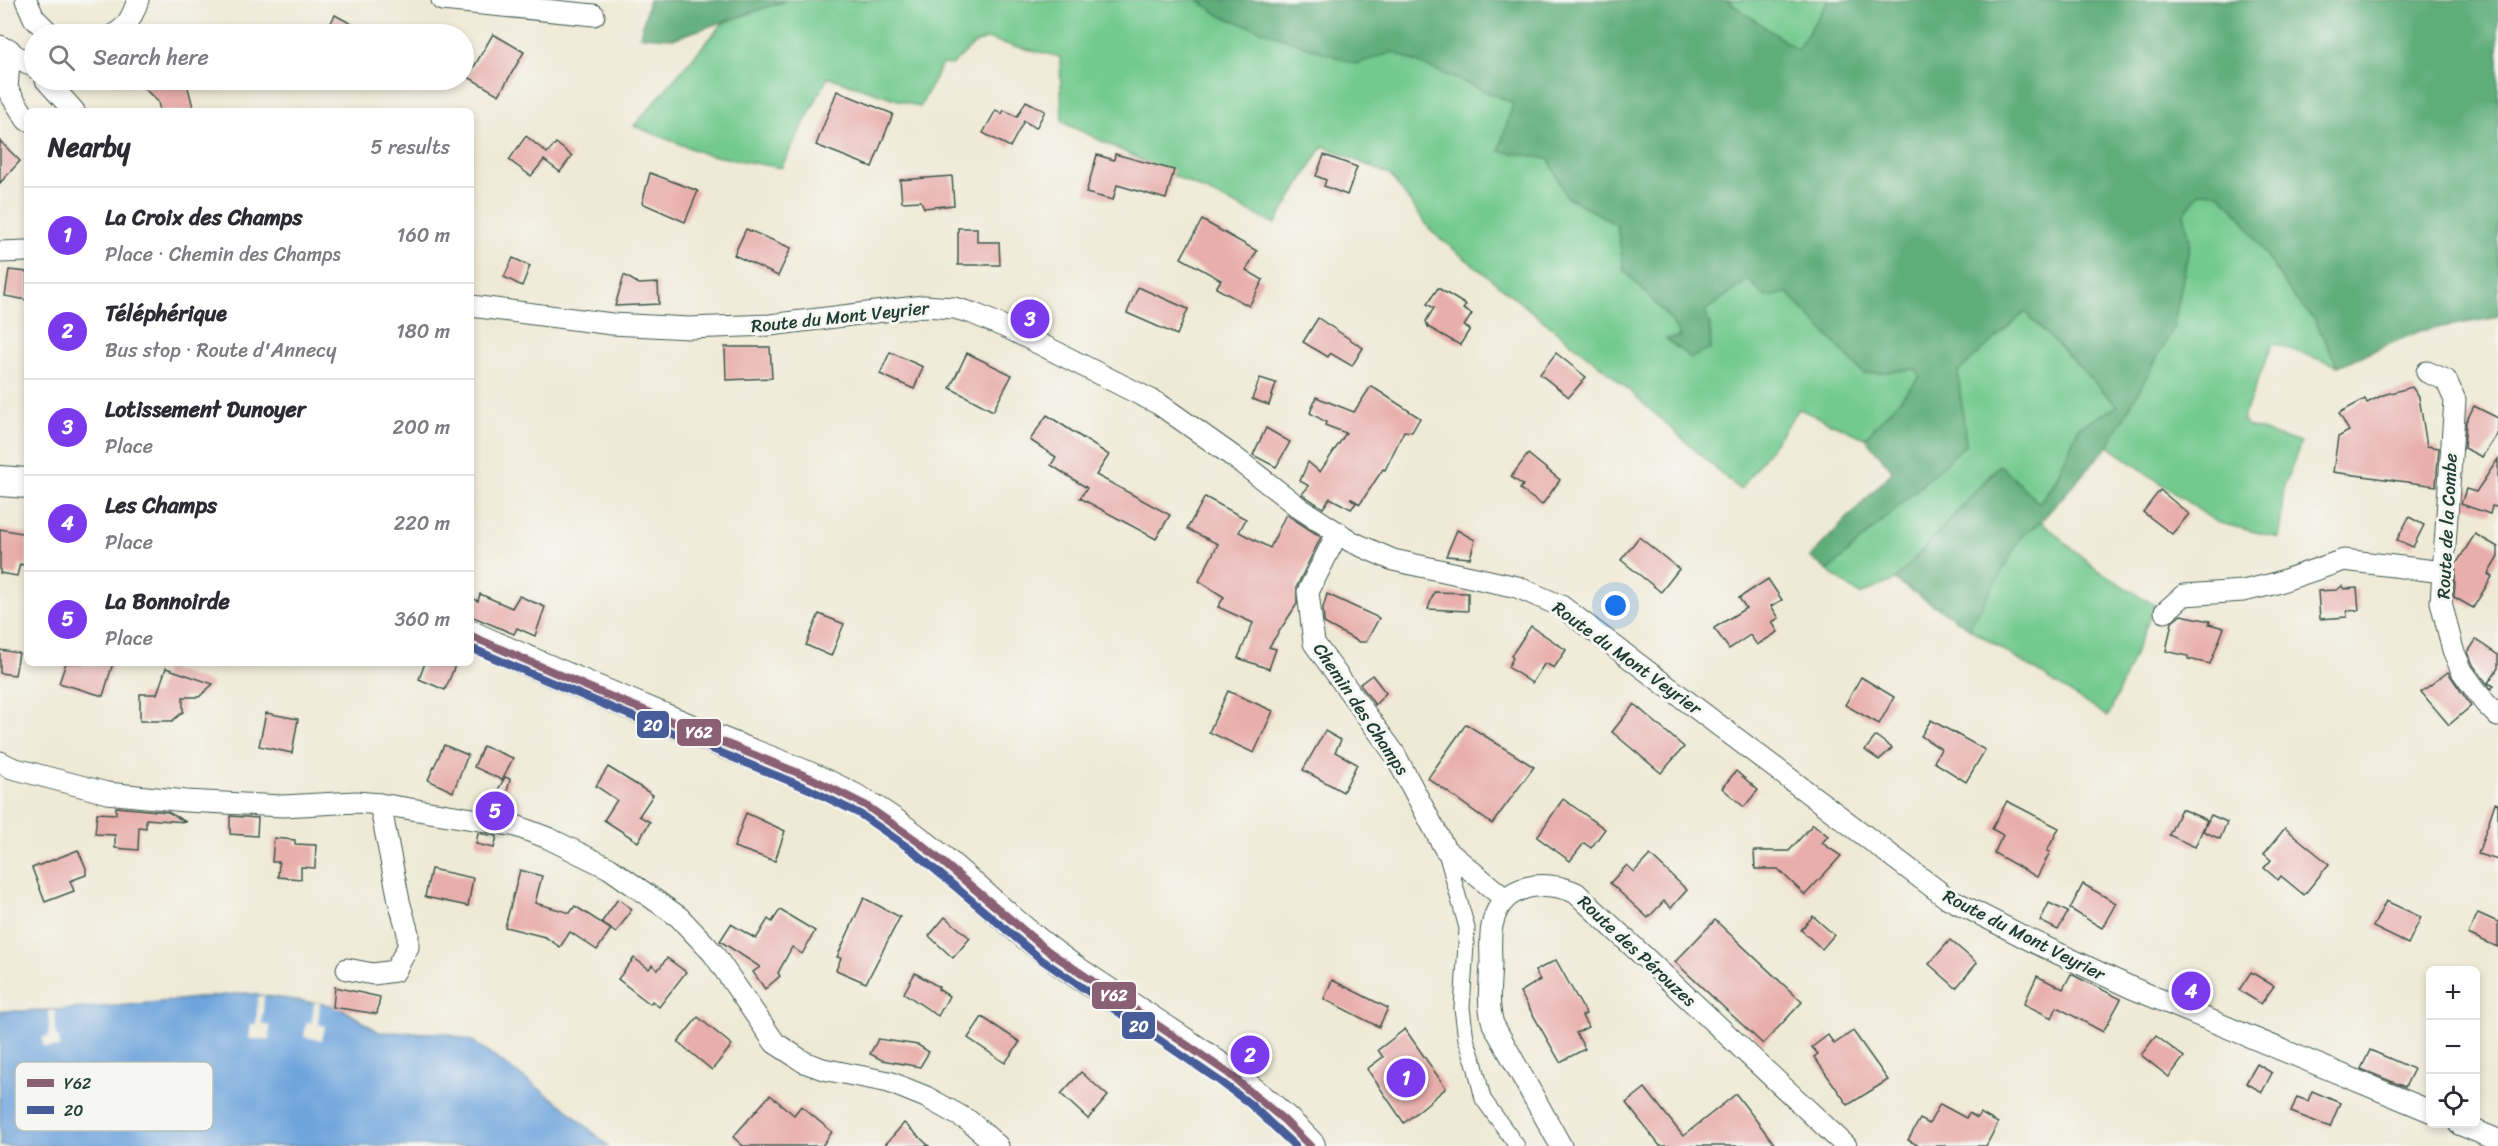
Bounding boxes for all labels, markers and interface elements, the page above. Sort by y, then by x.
search box [24,24,474,90]
text: Search here [93,38,209,77]
icon: search [45,41,78,74]
text: Nearby [48,124,130,170]
text: 5 results [371,130,450,165]
text: La Croix des Champs [105,198,303,237]
text: 1 [63,218,72,253]
text: 160 m [397,218,450,253]
text: Place · Chemin des Champs [105,237,341,272]
street label: Route du Mont Veyrier [750,292,932,342]
text: Téléphérique [105,294,227,333]
pin: 3 [1010,296,1050,342]
text: 2 [62,314,73,349]
text: 180 m [396,314,450,349]
text: Bus stop · Route d'Annecy [105,333,336,368]
text: Lotissement Dunoyer [105,390,306,429]
text: 3 [62,410,73,445]
text: 200 m [393,410,450,445]
text: Place [105,429,153,464]
street label: Route de la Combe [2427,452,2467,600]
text: Les Champs [105,486,217,525]
text: 4 [61,506,74,541]
text: 220 m [394,506,450,541]
text: Place [105,525,153,560]
text: La Bonnoirde [105,582,230,621]
your location [1601,591,1630,620]
street label: Route du Mont Veyrier [1545,593,1710,724]
text: 5 [61,602,74,637]
text: 360 m [394,602,450,637]
text: Place [105,621,153,656]
street label: Chemin des Champs [1304,636,1418,783]
line badge: 20 [636,710,670,739]
text: 20 [642,711,663,740]
line badge: Y62 [676,718,722,747]
text: Y62 [685,718,713,747]
pin: 5 [476,788,514,834]
street label: Route du Mont Veyrier [1937,880,2112,991]
street label: Route des Pérouzes [1570,887,1704,1015]
map controls [2426,966,2480,1128]
button: + [2426,966,2480,1020]
pin: 4 [2172,968,2210,1014]
line badge: Y62 [1091,981,1137,1010]
text: Y62 [1100,981,1128,1010]
line badge: 20 [1121,1011,1156,1040]
text: 20 [1128,1012,1149,1041]
button: − [2426,1020,2480,1074]
pin: 2 [1230,1032,1270,1078]
pin: 1 [1386,1056,1426,1100]
legend [15,1062,213,1131]
text: Y62 [64,1069,91,1098]
button: locate [2426,1074,2480,1128]
text: 20 [64,1096,83,1125]

